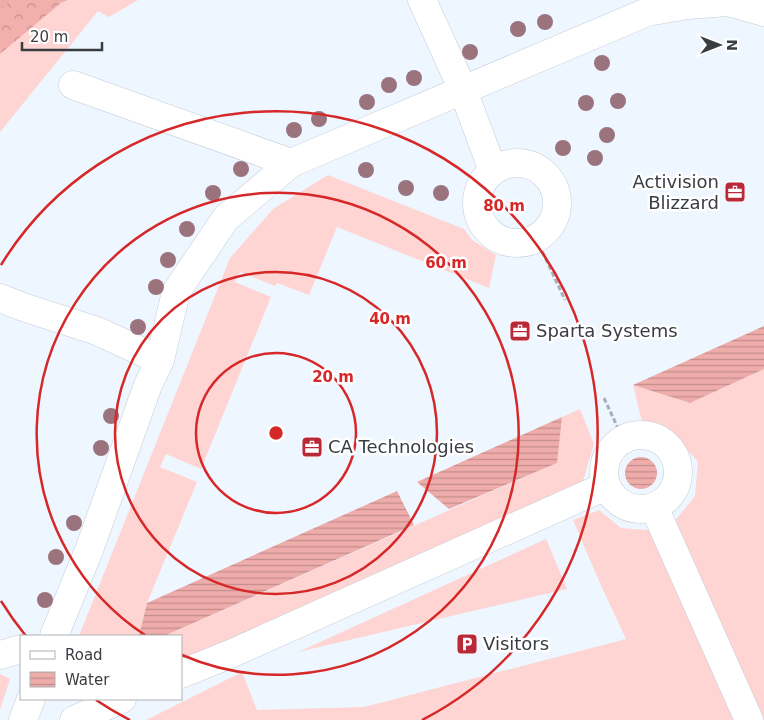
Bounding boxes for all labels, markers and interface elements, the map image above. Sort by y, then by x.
scale bar [22,20,102,52]
north arrow [694,20,744,70]
text: 20 m [30,28,68,46]
text: N [724,39,740,51]
place label: Activision Blizzard [633,171,719,213]
office icon: Activision Blizzard [723,180,747,204]
text: 80 m [483,197,525,215]
text: 60 m [425,254,467,272]
text: 40 m [369,310,411,328]
office icon: Sparta Systems [508,319,532,343]
place label: Sparta Systems [536,320,678,341]
text: 20 m [312,368,354,386]
centre of rings [267,424,285,442]
office icon: CA Technologies [300,435,324,459]
place label: CA Technologies [328,436,474,457]
parking icon: Visitors [455,632,479,656]
place label: Visitors [483,633,549,654]
legend [20,635,182,700]
text: Road [65,646,103,664]
text: Water [65,671,110,689]

